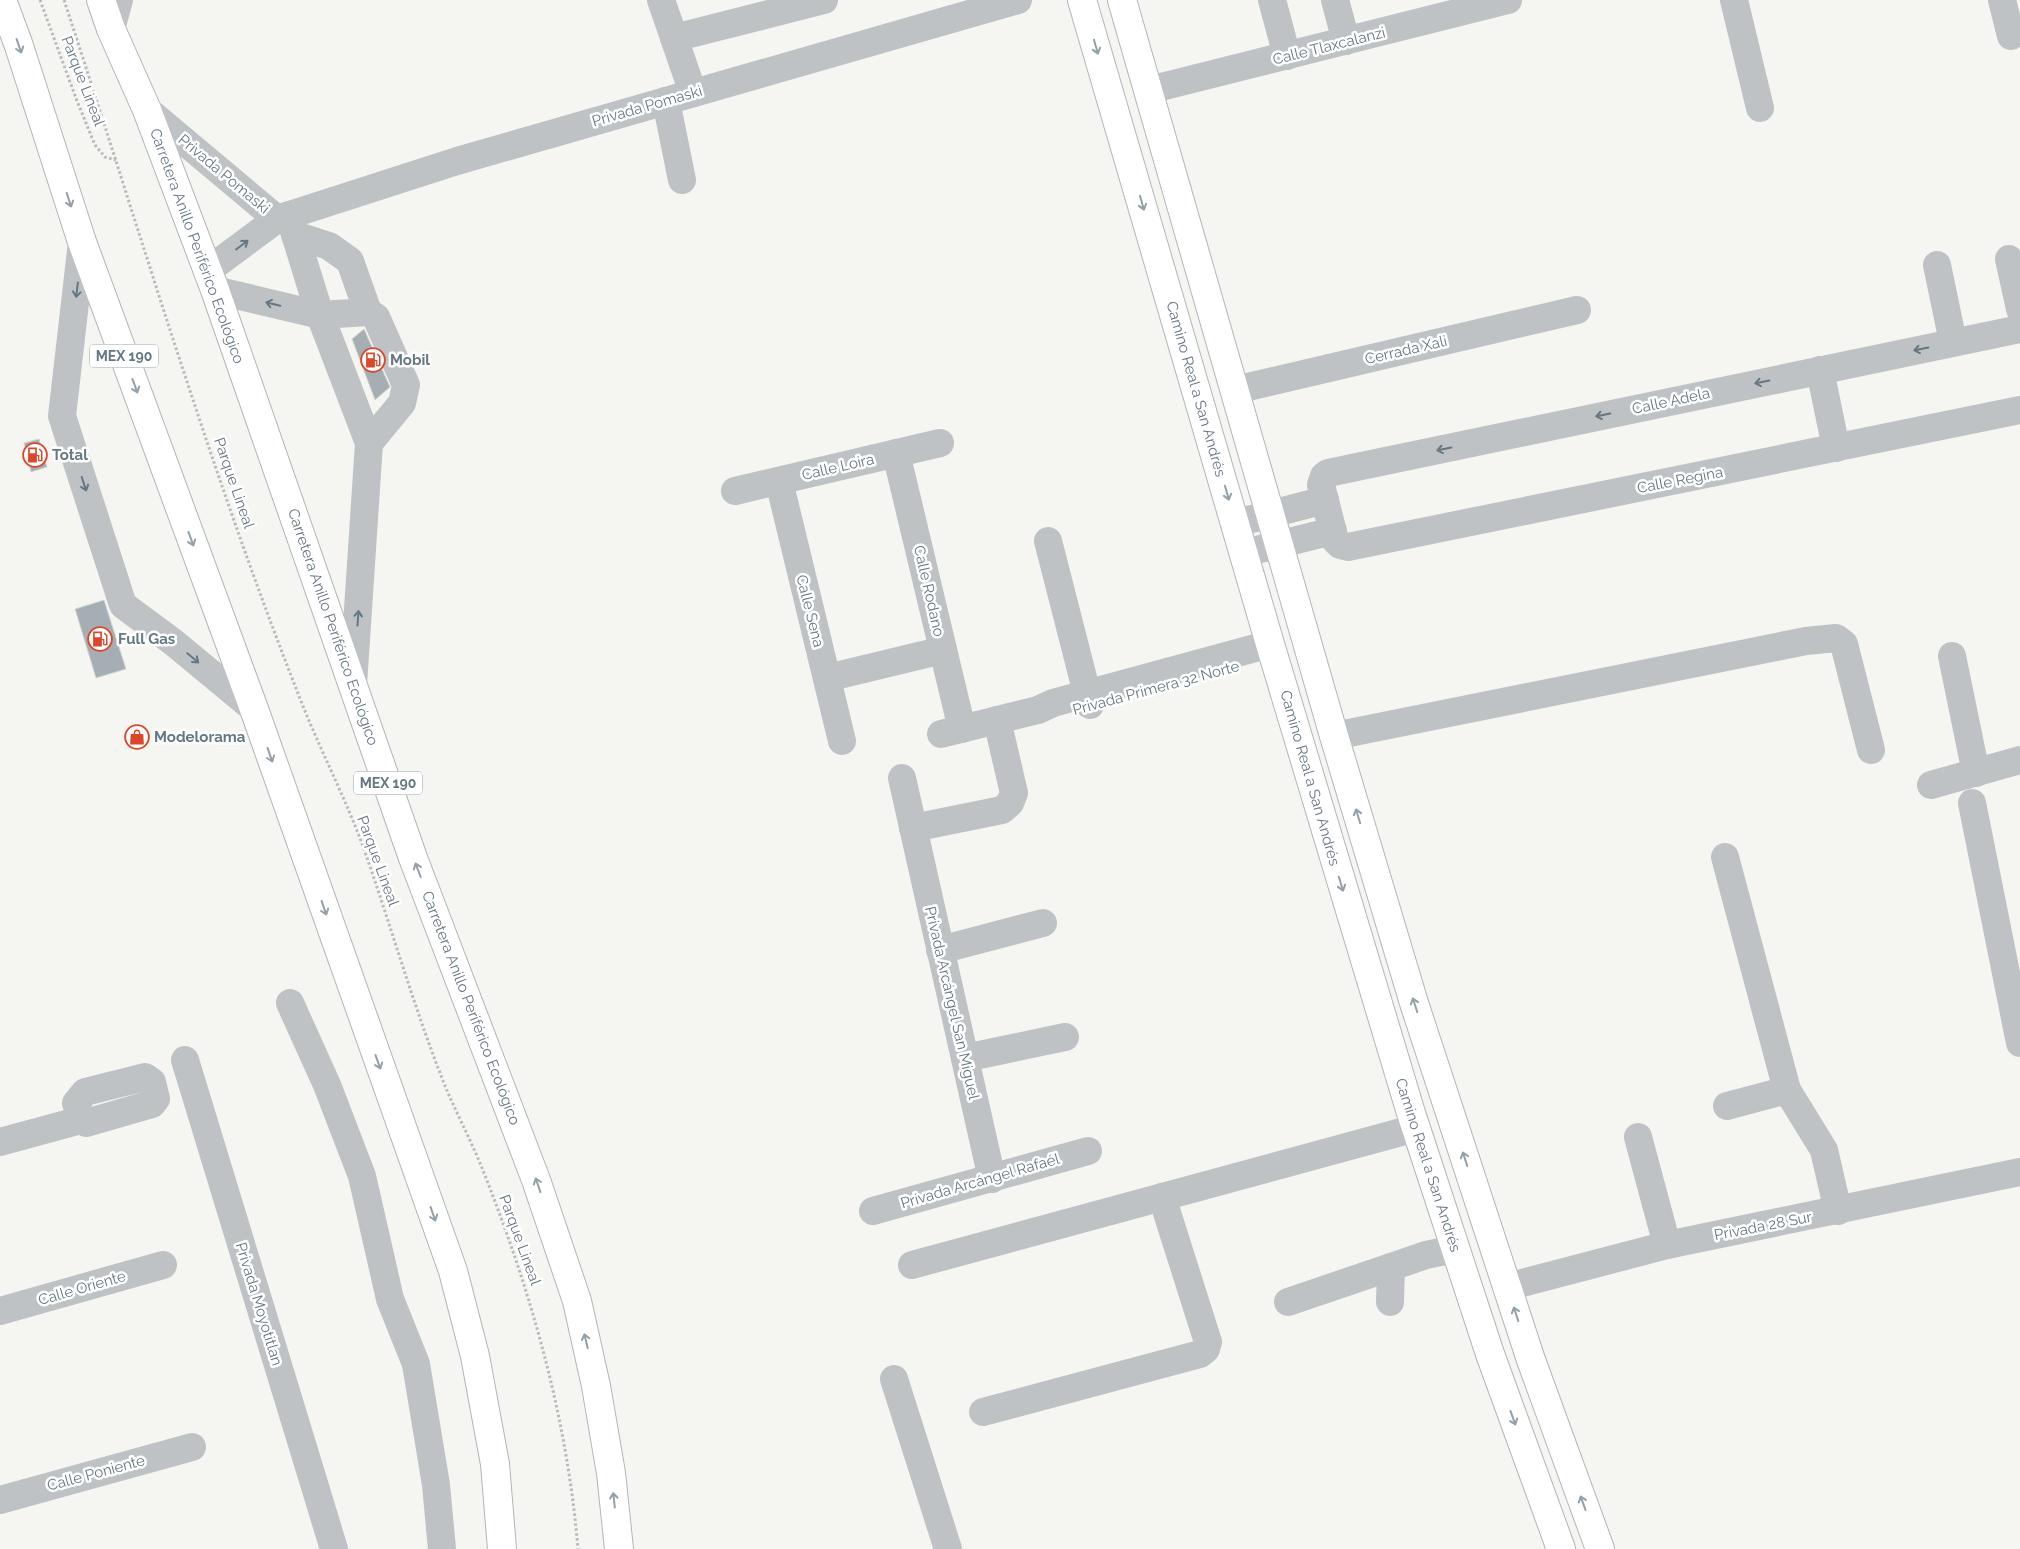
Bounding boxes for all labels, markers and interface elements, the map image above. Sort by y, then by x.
street label: Calle Tlaxcalanzi [1271,23,1387,69]
street label: Parque Lineal [58,33,109,129]
one-way arrow [15,37,24,53]
one-way arrow [1091,38,1101,54]
street label: Privada Pomaski [590,82,704,130]
street label: Carretera Anillo Periférico Ecológico [146,126,248,366]
street label: Privada Pomaski [175,131,273,217]
one-way arrow [64,192,74,208]
one-way arrow [1137,194,1147,210]
one-way arrow [235,240,249,250]
one-way arrow [72,282,82,298]
one-way arrow [265,299,281,308]
street label: Camino Real a San Andrés [1162,299,1230,479]
street label: Cerrada Xali [1363,332,1449,368]
road number: MEX 190 [90,344,158,368]
one-way arrow [1913,344,1929,354]
fuel station icon: Mobil [360,347,386,373]
place label: Mobil [390,351,430,369]
one-way arrow [131,378,140,393]
one-way arrow [1754,378,1770,387]
street label: Calle Adela [1630,384,1712,418]
one-way arrow [1595,411,1611,421]
street label: Parque Lineal [210,435,258,532]
fuel station icon: Total [22,442,48,468]
one-way arrow [1436,444,1452,454]
place label: Total [52,446,88,464]
street label: Calle Loira [800,450,876,484]
street label: Calle Regina [1636,463,1724,497]
one-way arrow [79,475,89,491]
one-way arrow [1222,485,1232,501]
street label: Carretera Anillo Periférico Ecológico [284,506,382,748]
one-way arrow [187,531,196,546]
street label: Calle Rodano [910,544,948,638]
street label: Calle Sena [792,573,828,649]
one-way arrow [353,611,362,627]
fuel station icon: Full Gas [87,626,113,652]
place label: Full Gas [118,630,175,648]
one-way arrow [186,652,199,663]
street label: Privada Primera 32 Norte [1071,657,1242,719]
street label: Camino Real a San Andrés [1276,688,1344,868]
shop icon: Modelorama [124,724,150,750]
place label: Modelorama [154,728,246,746]
one-way arrow [266,747,275,762]
road number: MEX 190 [354,771,422,794]
one-way arrow [1352,808,1362,824]
street label: Parque Lineal [353,813,403,910]
one-way arrow [413,863,422,878]
one-way arrow [1336,876,1346,892]
street label: Carretera Anillo Periférico Ecológico [418,888,524,1128]
one-way arrow [320,900,329,916]
street label: Privada Arcángel San Miguel [921,905,983,1102]
one-way arrow [1410,998,1419,1013]
one-way arrow [374,1053,383,1069]
street label: Camino Real a San Andrés [1391,1076,1465,1254]
street label: Privada Arcángel Rafaél [899,1149,1062,1212]
one-way arrow [1460,1152,1470,1168]
one-way arrow [533,1178,542,1194]
street label: Parque Lineal [495,1192,545,1289]
one-way arrow [429,1206,439,1222]
street label: Privada 28 Sur [1713,1208,1814,1244]
street label: Privada Moyotitlan [232,1240,286,1368]
street label: Calle Oriente [36,1267,128,1309]
one-way arrow [1510,1306,1520,1322]
one-way arrow [581,1333,590,1349]
one-way arrow [1509,1410,1518,1425]
street label: Calle Poniente [45,1451,147,1495]
one-way arrow [609,1493,619,1509]
one-way arrow [1578,1496,1587,1511]

